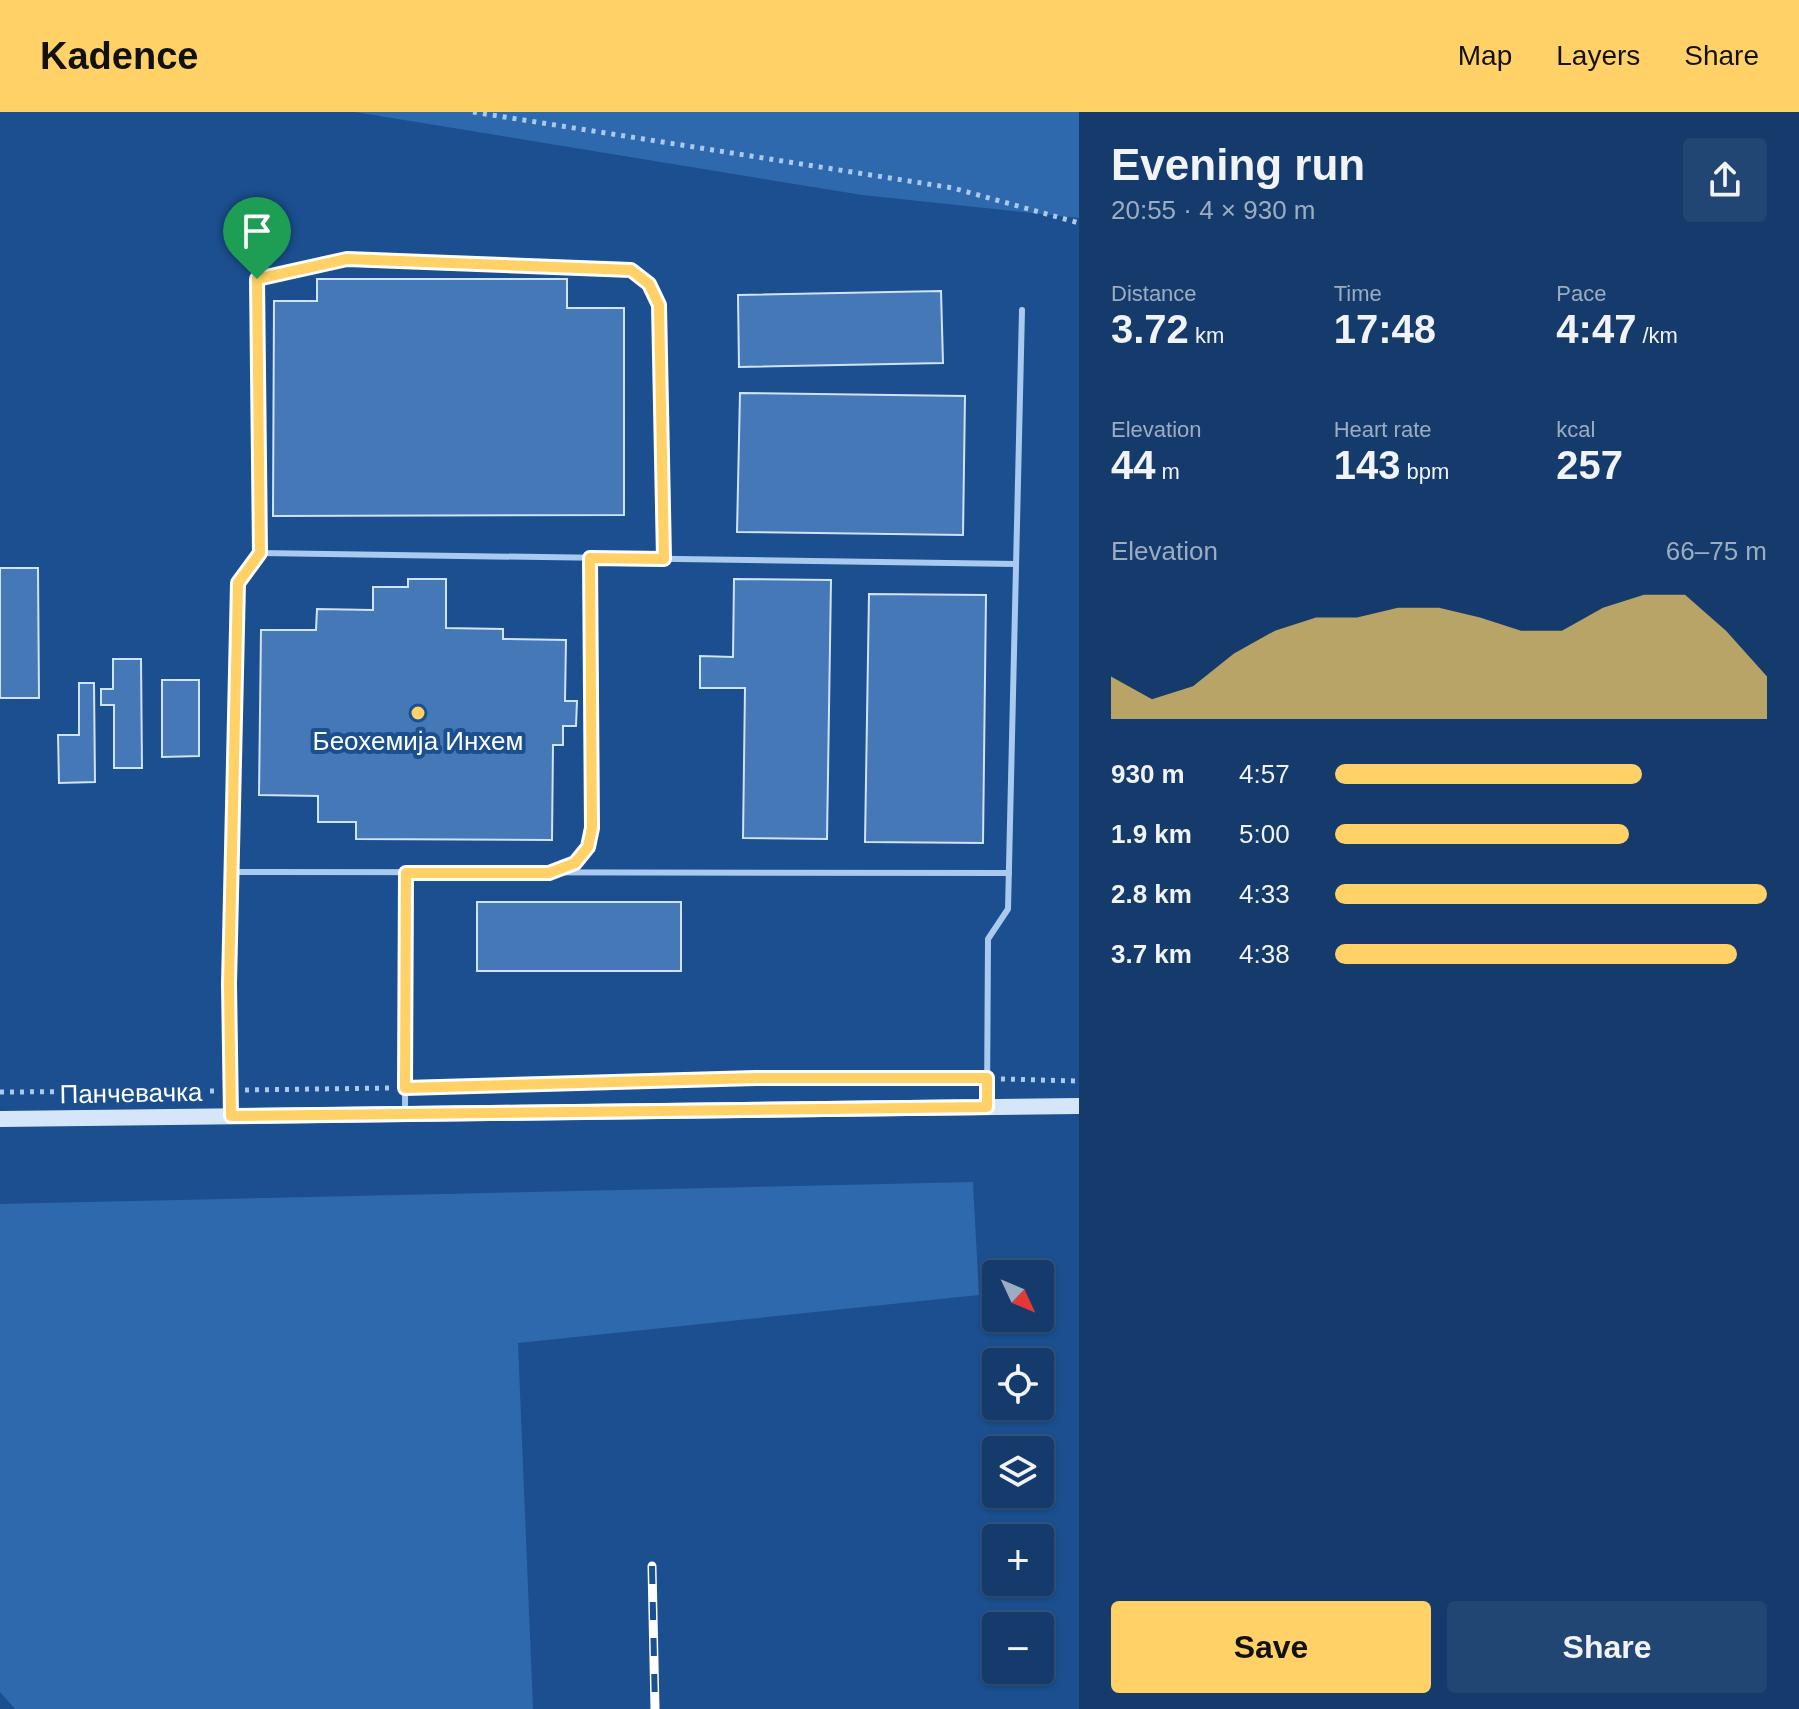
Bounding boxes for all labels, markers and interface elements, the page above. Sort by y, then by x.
text: Kadence [40,35,198,77]
text: Map [1458,40,1512,71]
text: Layers [1556,40,1640,71]
text: Share [1684,40,1759,71]
button: share [1683,138,1767,222]
text: Evening run [1111,140,1365,189]
text: 20:55 · 4 × 930 m [1111,195,1316,225]
pin [223,197,291,279]
icon: arrive [235,209,279,253]
text: Distance [1111,281,1197,306]
text: Time [1334,281,1382,306]
text: Pace [1556,281,1606,306]
text: 3.72 [1111,307,1189,351]
text: 17:48 [1334,307,1436,351]
text: 4:47 [1556,307,1636,351]
text: km [1189,323,1224,348]
text: /km [1636,323,1678,348]
text: Elevation [1111,417,1202,442]
text: Heart rate [1334,417,1431,442]
text: kcal [1556,417,1595,442]
text: 44 [1111,443,1156,487]
text: 143 [1334,443,1400,487]
text: 257 [1556,443,1623,487]
text: m [1156,459,1180,484]
text: bpm [1400,459,1449,484]
text: Elevation [1111,536,1218,566]
text: 66–75 m [1666,536,1767,566]
marker: Беохемија Инхем [409,704,427,722]
place label: Беохемија Инхем [313,726,523,756]
text: 930 m [1111,759,1185,789]
text: 4:57 [1239,759,1290,789]
text: 1.9 km [1111,819,1192,849]
text: 5:00 [1239,819,1290,849]
text: 2.8 km [1111,879,1192,909]
text: 4:33 [1239,879,1290,909]
text: 3.7 km [1111,939,1192,969]
text: 4:38 [1239,939,1290,969]
street label: Панчевачка [59,1077,203,1109]
north arrow [982,1260,1054,1332]
map controls [982,1260,1054,1684]
button: locate [982,1348,1054,1420]
button: layers [982,1436,1054,1508]
button: + [982,1524,1054,1596]
button: Save [1111,1601,1431,1693]
button: Share [1447,1601,1767,1693]
button: − [982,1612,1054,1684]

